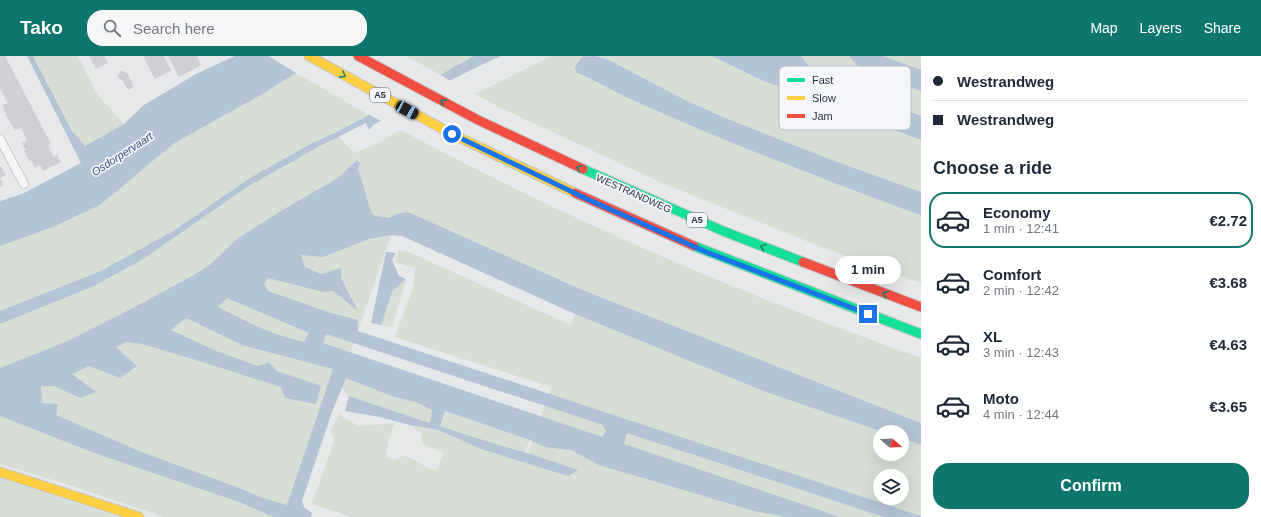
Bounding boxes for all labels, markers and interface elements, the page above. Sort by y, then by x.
search box [87,10,367,46]
text: Tako [20,17,63,38]
icon: search [101,17,123,39]
text: Search here [133,20,215,37]
text: Map [1090,20,1118,36]
text: Layers [1140,20,1182,36]
text: Share [1204,20,1241,36]
legend [779,66,911,130]
one-way arrow [339,70,346,77]
text: Westrandweg [957,73,1054,90]
text: Fast [812,74,833,86]
road number: A5 [370,88,390,102]
text: Slow [812,92,836,104]
car [394,99,420,121]
one-way arrow [440,99,447,107]
text: Jam [812,110,833,122]
text: Westrandweg [957,111,1054,128]
route start [443,125,461,143]
water label: Osdorpervaart [89,129,156,178]
text: Choose a ride [933,158,1052,178]
one-way arrow [576,165,584,173]
street label: WESTRANDWEG [595,172,673,215]
icon: car [935,202,971,238]
text: Economy [983,204,1051,221]
text: €2.72 [1209,212,1247,229]
road number: A5 [687,213,707,227]
text: 1 min · 12:41 [983,221,1059,236]
one-way arrow [760,244,767,252]
callout: 1 min [835,256,901,284]
text: 1 min [851,262,885,277]
icon: car [935,264,971,300]
text: Comfort [983,266,1041,283]
text: €3.68 [1209,274,1247,291]
text: 2 min · 12:42 [983,283,1059,298]
one-way arrow [881,290,888,298]
route end [859,305,877,323]
icon: car [935,326,971,362]
text: XL [983,328,1002,345]
text: €4.63 [1209,336,1247,353]
text: 3 min · 12:43 [983,345,1059,360]
icon: car [935,388,971,424]
text: Moto [983,390,1019,407]
text: €3.65 [1209,398,1247,415]
text: 4 min · 12:44 [983,407,1059,422]
north arrow [873,425,909,461]
map controls [873,425,909,505]
button: Confirm [933,463,1249,509]
button: layers [873,469,909,505]

